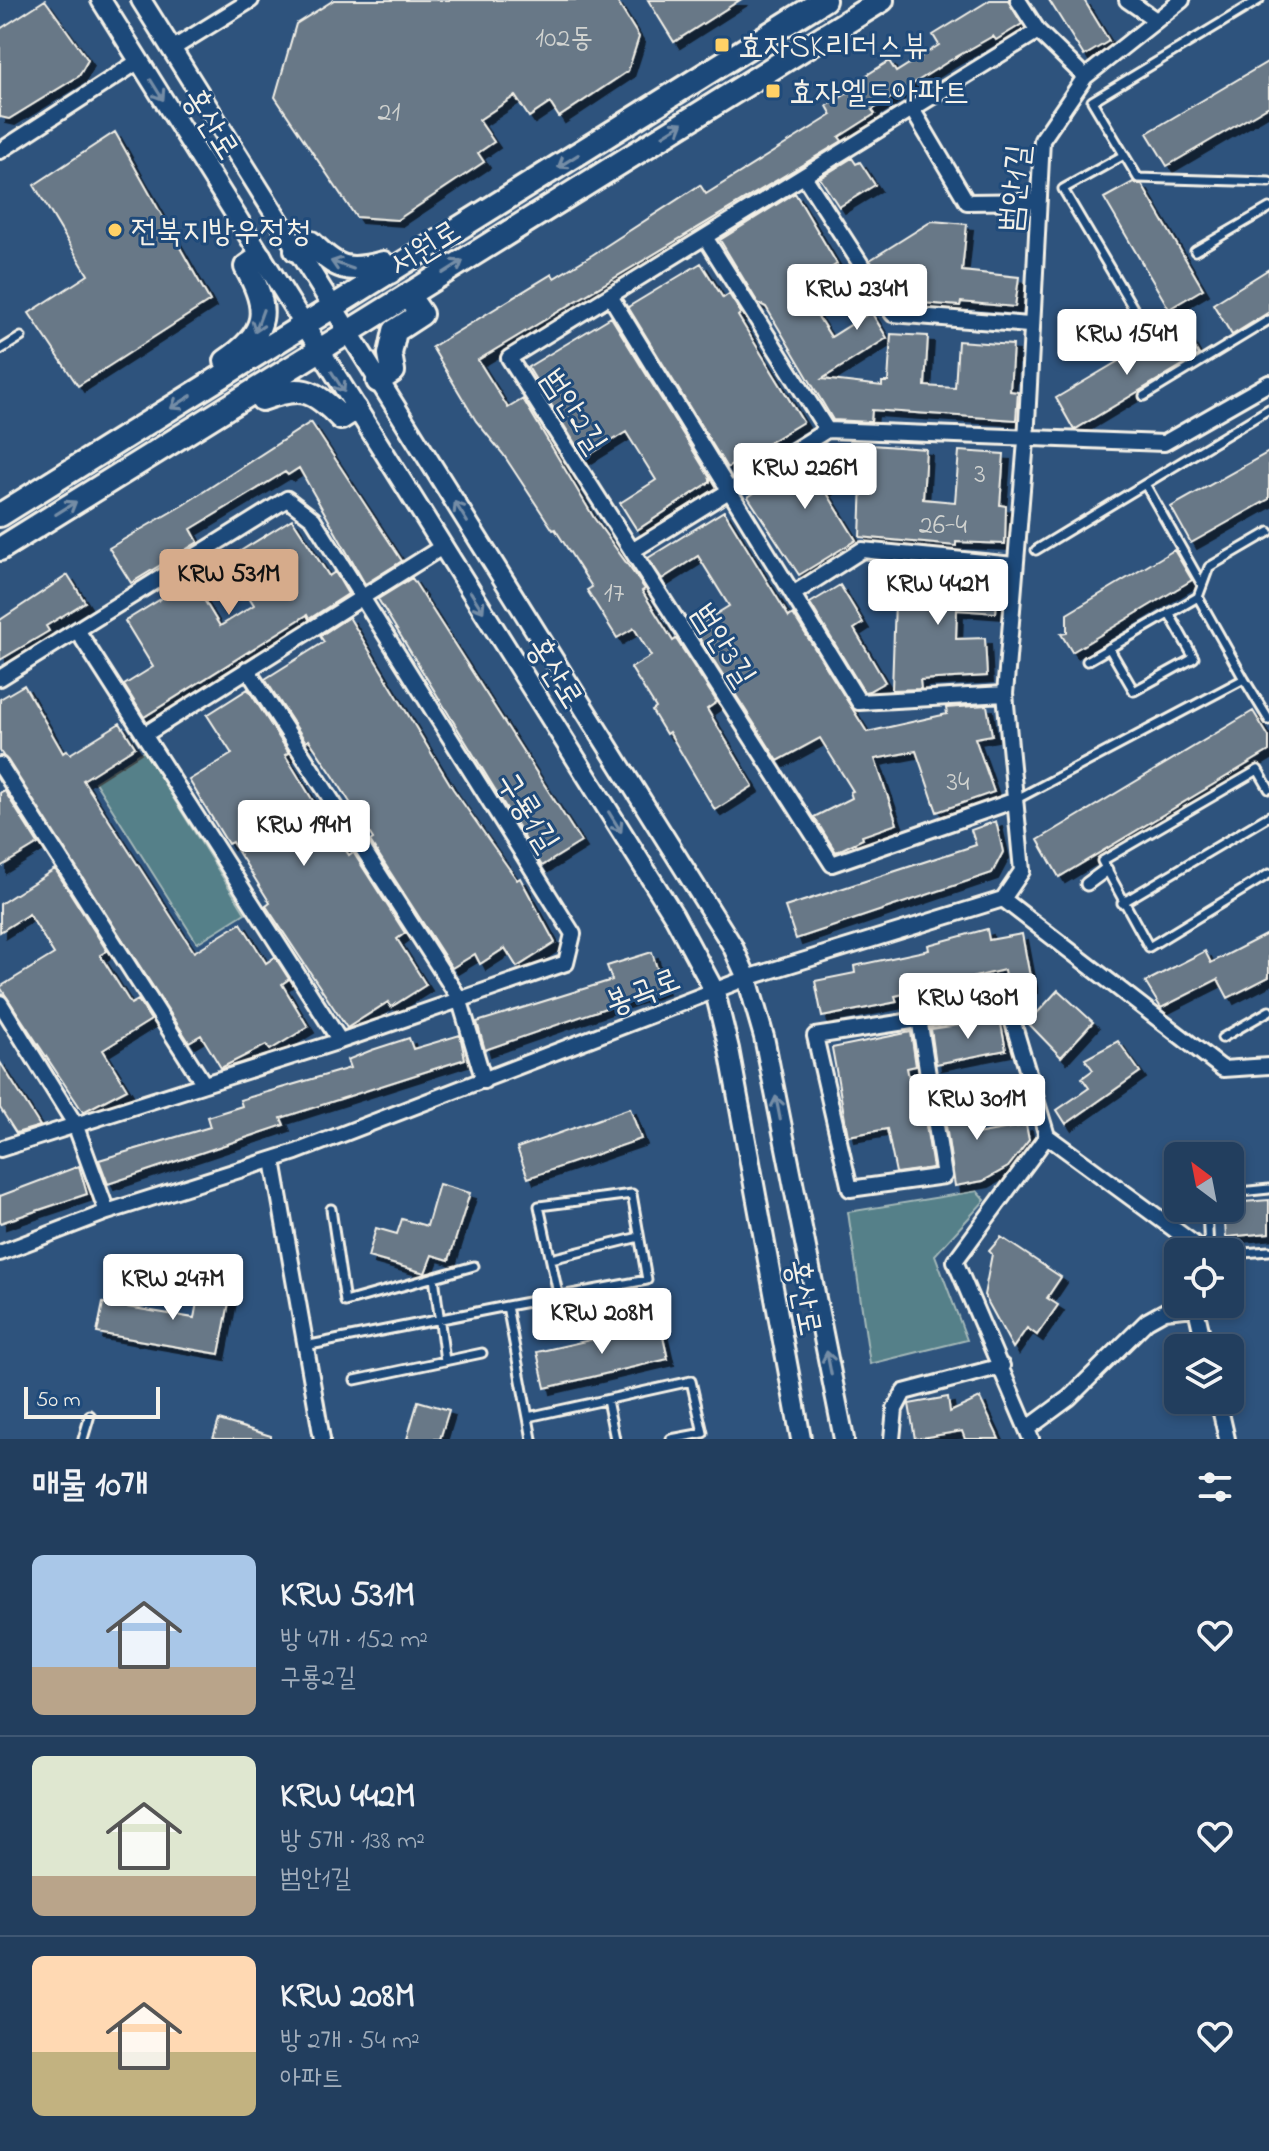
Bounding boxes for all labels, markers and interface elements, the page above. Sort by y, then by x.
house number: 102동 [535,19,593,60]
place label: 효자SK리더스뷰 [738,25,929,72]
marker: 효자SK리더스뷰 [713,36,731,54]
place label: 효자엘드아파트 [789,71,969,118]
one-way arrow [149,78,165,101]
street label: 홍산로 [169,80,249,170]
marker: 효자엘드아파트 [764,82,782,100]
house number: 21 [378,93,401,134]
one-way arrow [662,120,684,137]
street label: 범안1길 [989,142,1044,234]
one-way arrow [557,153,580,169]
place label: 전북지방우정청 [131,210,311,257]
street label: 서원로 [381,210,471,290]
marker: 전북지방우정청 [106,221,124,239]
one-way arrow [330,256,355,271]
one-way arrow [441,258,464,274]
pin: KRW 234M [774,264,940,332]
text: KRW 234M [805,271,909,309]
one-way arrow [251,308,265,333]
pin: KRW 154M [1044,309,1210,377]
text: KRW 154M [1075,316,1179,354]
street label: 범안2길 [527,360,617,464]
one-way arrow [331,370,347,393]
one-way arrow [171,394,193,411]
pin: KRW 226M [722,443,888,511]
text: KRW 226M [752,450,858,488]
house number: 3 [974,455,986,496]
one-way arrow [54,500,77,516]
one-way arrow [453,501,469,524]
house number: 26-4 [919,506,968,547]
pin: KRW 531M [146,549,312,617]
text: KRW 531M [177,556,281,594]
pin: KRW 442M [855,559,1021,627]
text: KRW 442M [886,566,990,604]
house number: 17 [604,574,625,615]
one-way arrow [469,590,485,613]
street label: 범안3길 [678,595,766,697]
street label: 홍산로 [513,629,593,719]
street label: 구룡1길 [483,763,569,862]
house number: 34 [946,763,970,804]
pin: KRW 194M [221,800,387,868]
text: KRW 194M [256,807,352,845]
one-way arrow [607,811,624,833]
street label: 봉곡로 [599,957,688,1029]
pin: KRW 430M [885,973,1051,1041]
text: KRW 430M [917,980,1019,1018]
pin: KRW 301M [894,1074,1060,1142]
text: KRW 301M [927,1081,1027,1119]
one-way arrow [769,1095,784,1121]
north arrow [1164,1142,1244,1222]
map controls [1164,1142,1244,1414]
button: locate [1164,1238,1244,1318]
pin: KRW 247M [90,1254,256,1322]
street label: 홍산로 [771,1255,832,1340]
text: KRW 247M [121,1261,225,1299]
pin: KRW 208M [519,1288,685,1356]
text: KRW 208M [550,1295,654,1333]
button: layers [1164,1334,1244,1414]
one-way arrow [820,1350,835,1376]
scale bar [24,1383,160,1419]
text: 50 m [36,1385,81,1417]
text: 매물 10개 [32,1462,148,1512]
icon: filters [1193,1465,1237,1509]
text: KRW 531M [280,1572,415,1622]
icon: home [96,1587,192,1683]
icon: heart [1193,1613,1237,1657]
text: 방 4개 · 152 m² [280,1622,428,1660]
text: 구룡2길 [280,1660,356,1698]
text: KRW 442M [280,1773,416,1823]
icon: home [96,1788,192,1884]
icon: heart [1193,1814,1237,1858]
text: 방 5개 · 138 m² [280,1823,425,1861]
text: 범안1길 [280,1861,351,1899]
text: KRW 208M [280,1973,415,2023]
icon: home [96,1988,192,2084]
icon: heart [1193,2014,1237,2058]
text: 방 2개 · 54 m² [280,2023,420,2061]
text: 아파트 [280,2061,343,2099]

